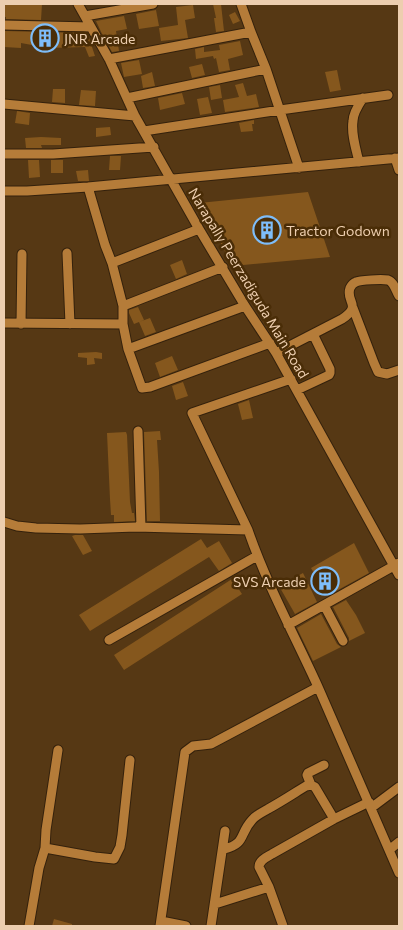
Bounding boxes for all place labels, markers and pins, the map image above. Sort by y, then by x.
building icon: JNR Arcade [30,23,60,53]
place label: JNR Arcade [64,30,135,47]
building icon: Tractor Godown [252,215,282,245]
place label: Tractor Godown [286,222,390,239]
building icon: SVS Arcade [310,566,340,596]
place label: SVS Arcade [233,573,306,590]

